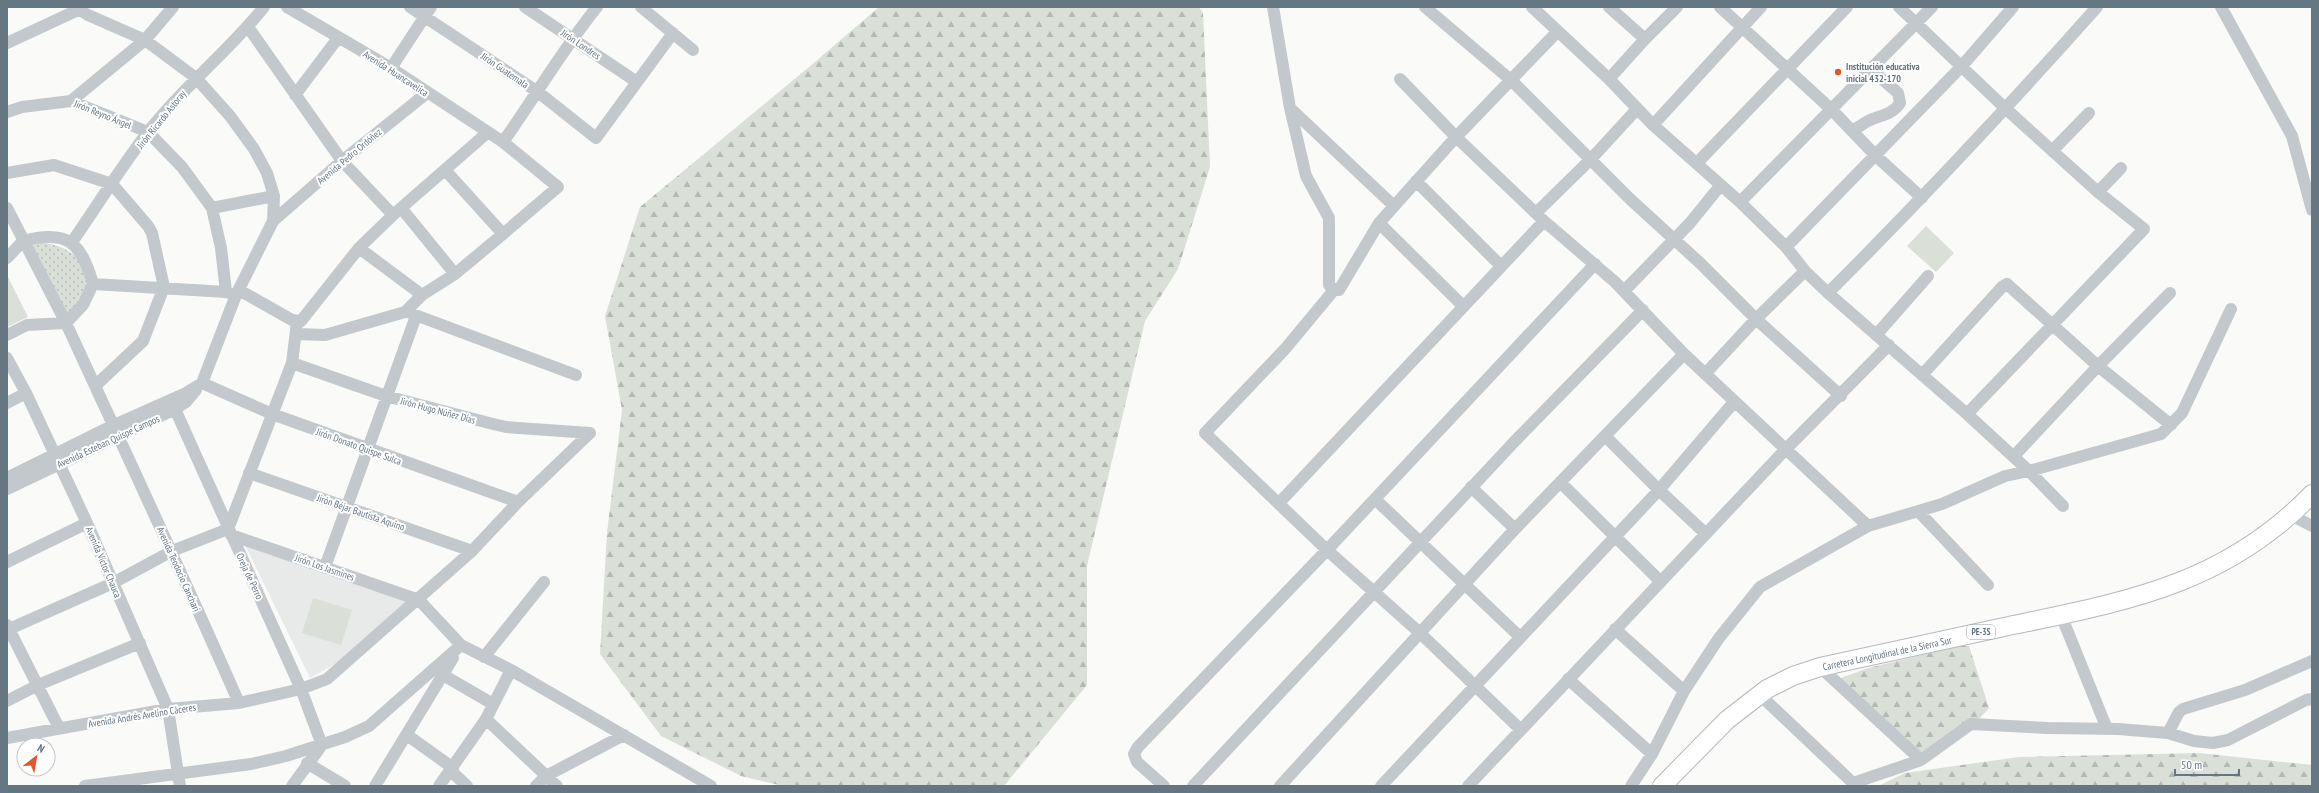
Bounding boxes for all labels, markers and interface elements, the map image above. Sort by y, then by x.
street label: Jirón Londres [558,26,604,63]
street label: Avenida Huancavelica [361,47,431,99]
street label: Jirón Guatemala [477,49,531,91]
place label: Institución educativa inicial 432-170 [1846,60,1920,85]
marker: Institución educativa inicial 432-170 [1833,67,1843,77]
street label: Jirón Ricardo Astoray [133,87,189,152]
street label: Jirón Reyno Ángel [71,97,134,132]
street label: Avenida Pedro Ordóñez [314,125,385,187]
street label: Jirón Hugo Núñez Días [398,394,477,427]
street label: Avenida Esteban Quispe Campos [55,412,162,471]
street label: Jirón Donato Quispe Sulca [314,425,403,468]
street label: Jirón Béjar Bautista Aquino [314,491,407,534]
street label: Avenida Víctor Chauca [83,525,124,600]
street label: Avenida Teodocio Canchari [154,525,203,614]
street label: Oreja de Perro [233,551,266,601]
street label: Jirón Los Jasmines [292,551,357,584]
road number: PE-3S [1967,625,1995,639]
street label: Carretera Longitudinal de la Sierra Sur [1821,633,1953,674]
street label: Avenida Andrés Avelino Cáceres [87,700,197,730]
north arrow [16,737,56,777]
text: N [35,741,47,756]
scale bar [2175,751,2239,777]
text: 50 m [2181,757,2202,772]

